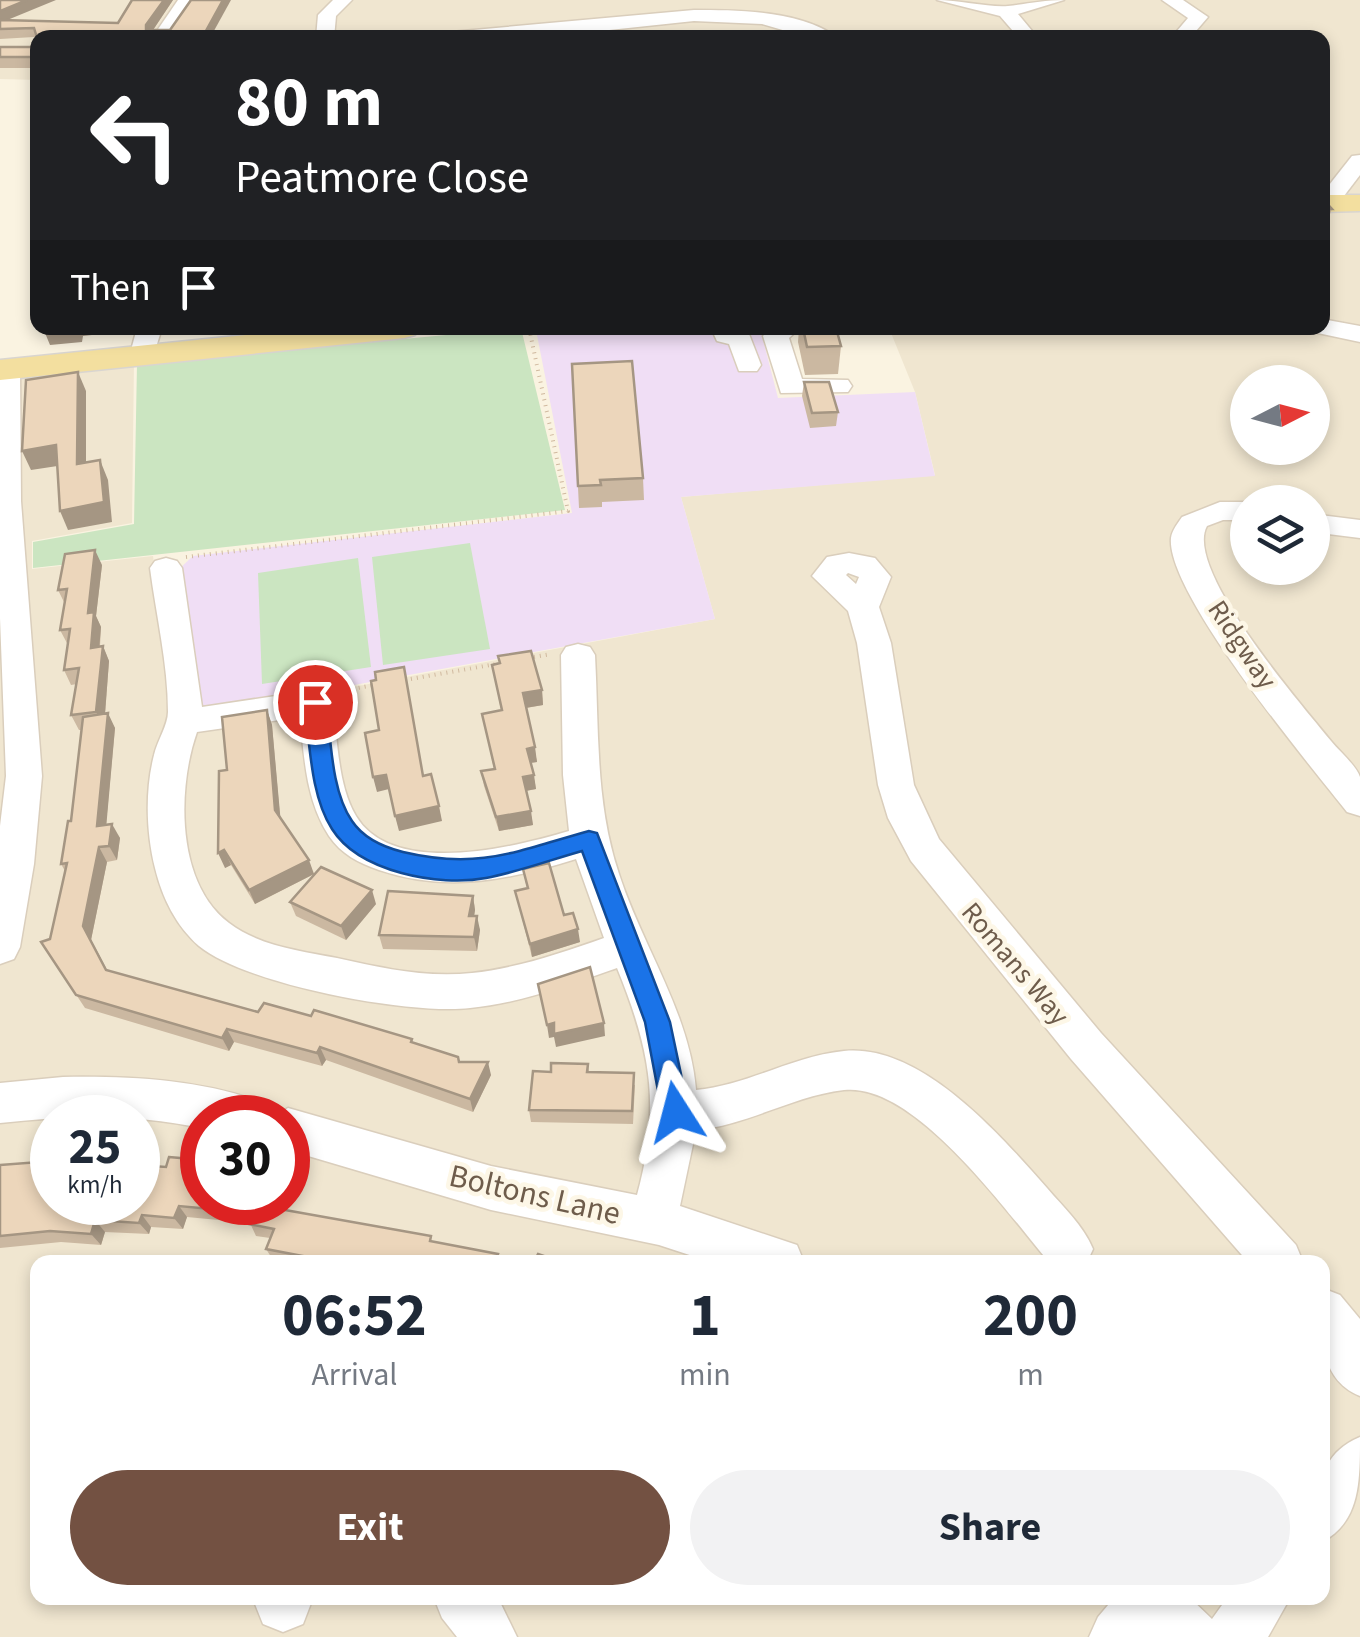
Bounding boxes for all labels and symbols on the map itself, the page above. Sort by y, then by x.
north arrow [1230,365,1330,465]
street label: Ridgway [1198,592,1287,697]
pin [273,660,358,745]
street label: Romans Way [952,894,1079,1034]
position arrow [624,1060,728,1164]
speed limit sign: 30 [180,1095,310,1225]
street label: Boltons Lane [445,1153,625,1237]

